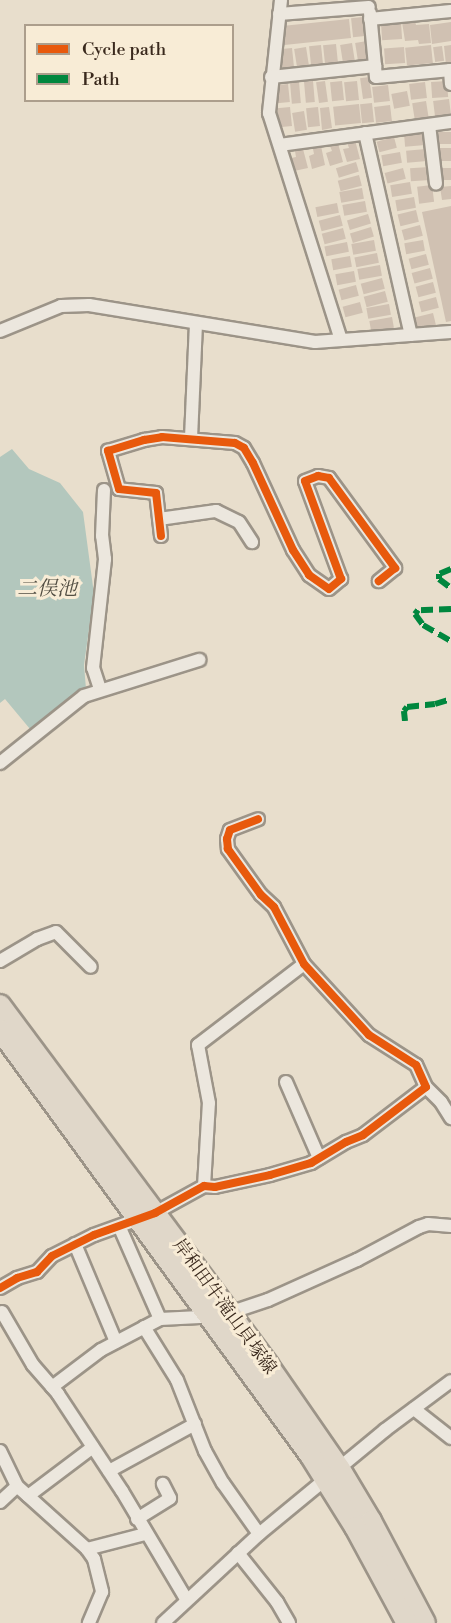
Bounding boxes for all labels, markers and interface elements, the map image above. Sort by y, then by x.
legend [24,24,234,102]
text: Cycle path [82,38,166,61]
text: Path [82,68,120,91]
water label: 二俣池 [17,577,77,601]
street label: 岸和田牛滝山貝塚線 [168,1235,280,1379]

